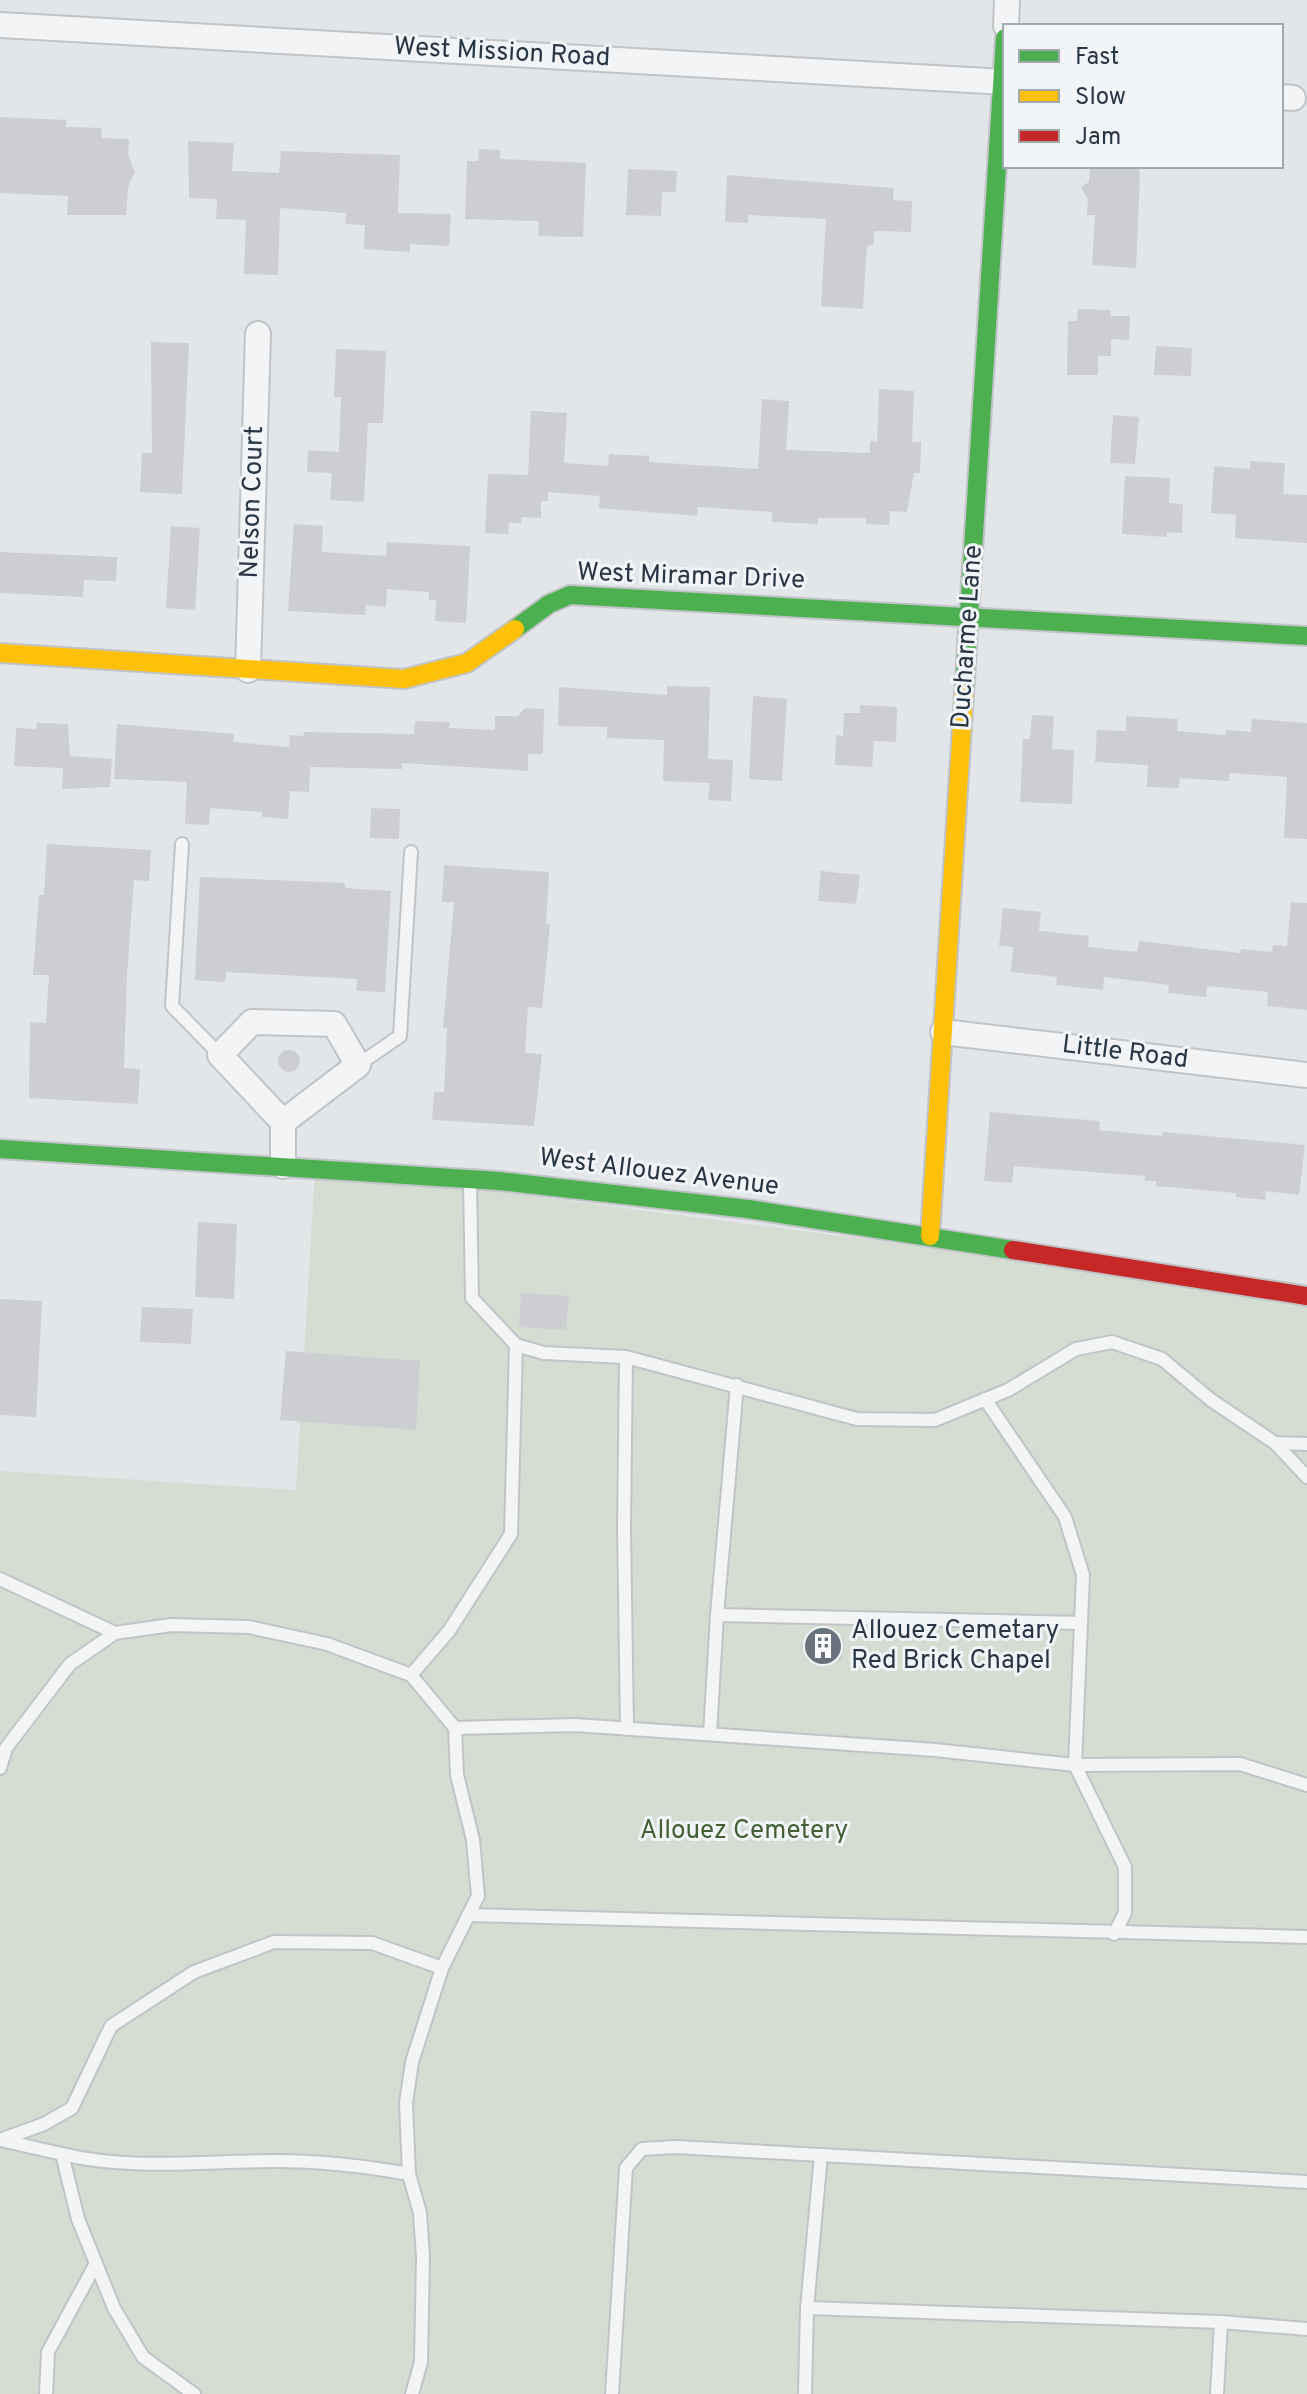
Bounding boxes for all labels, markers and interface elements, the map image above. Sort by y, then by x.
legend [1003,24,1283,168]
street label: West Mission Road [393,31,611,75]
text: Fast [1075,43,1119,73]
text: Slow [1075,83,1126,113]
text: Jam [1075,123,1121,153]
street label: Nelson Court [234,425,272,579]
street label: Ducharme Lane [945,544,991,730]
street label: West Miramar Drive [576,557,806,597]
street label: Little Road [1060,1029,1190,1077]
street label: West Allouez Avenue [537,1142,781,1204]
place label: Allouez Cemetary Red Brick Chapel [851,1615,1059,1678]
building icon: Allouez Cemetary Red Brick Chapel [802,1625,844,1667]
park label: Allouez Cemetery [640,1815,848,1848]

